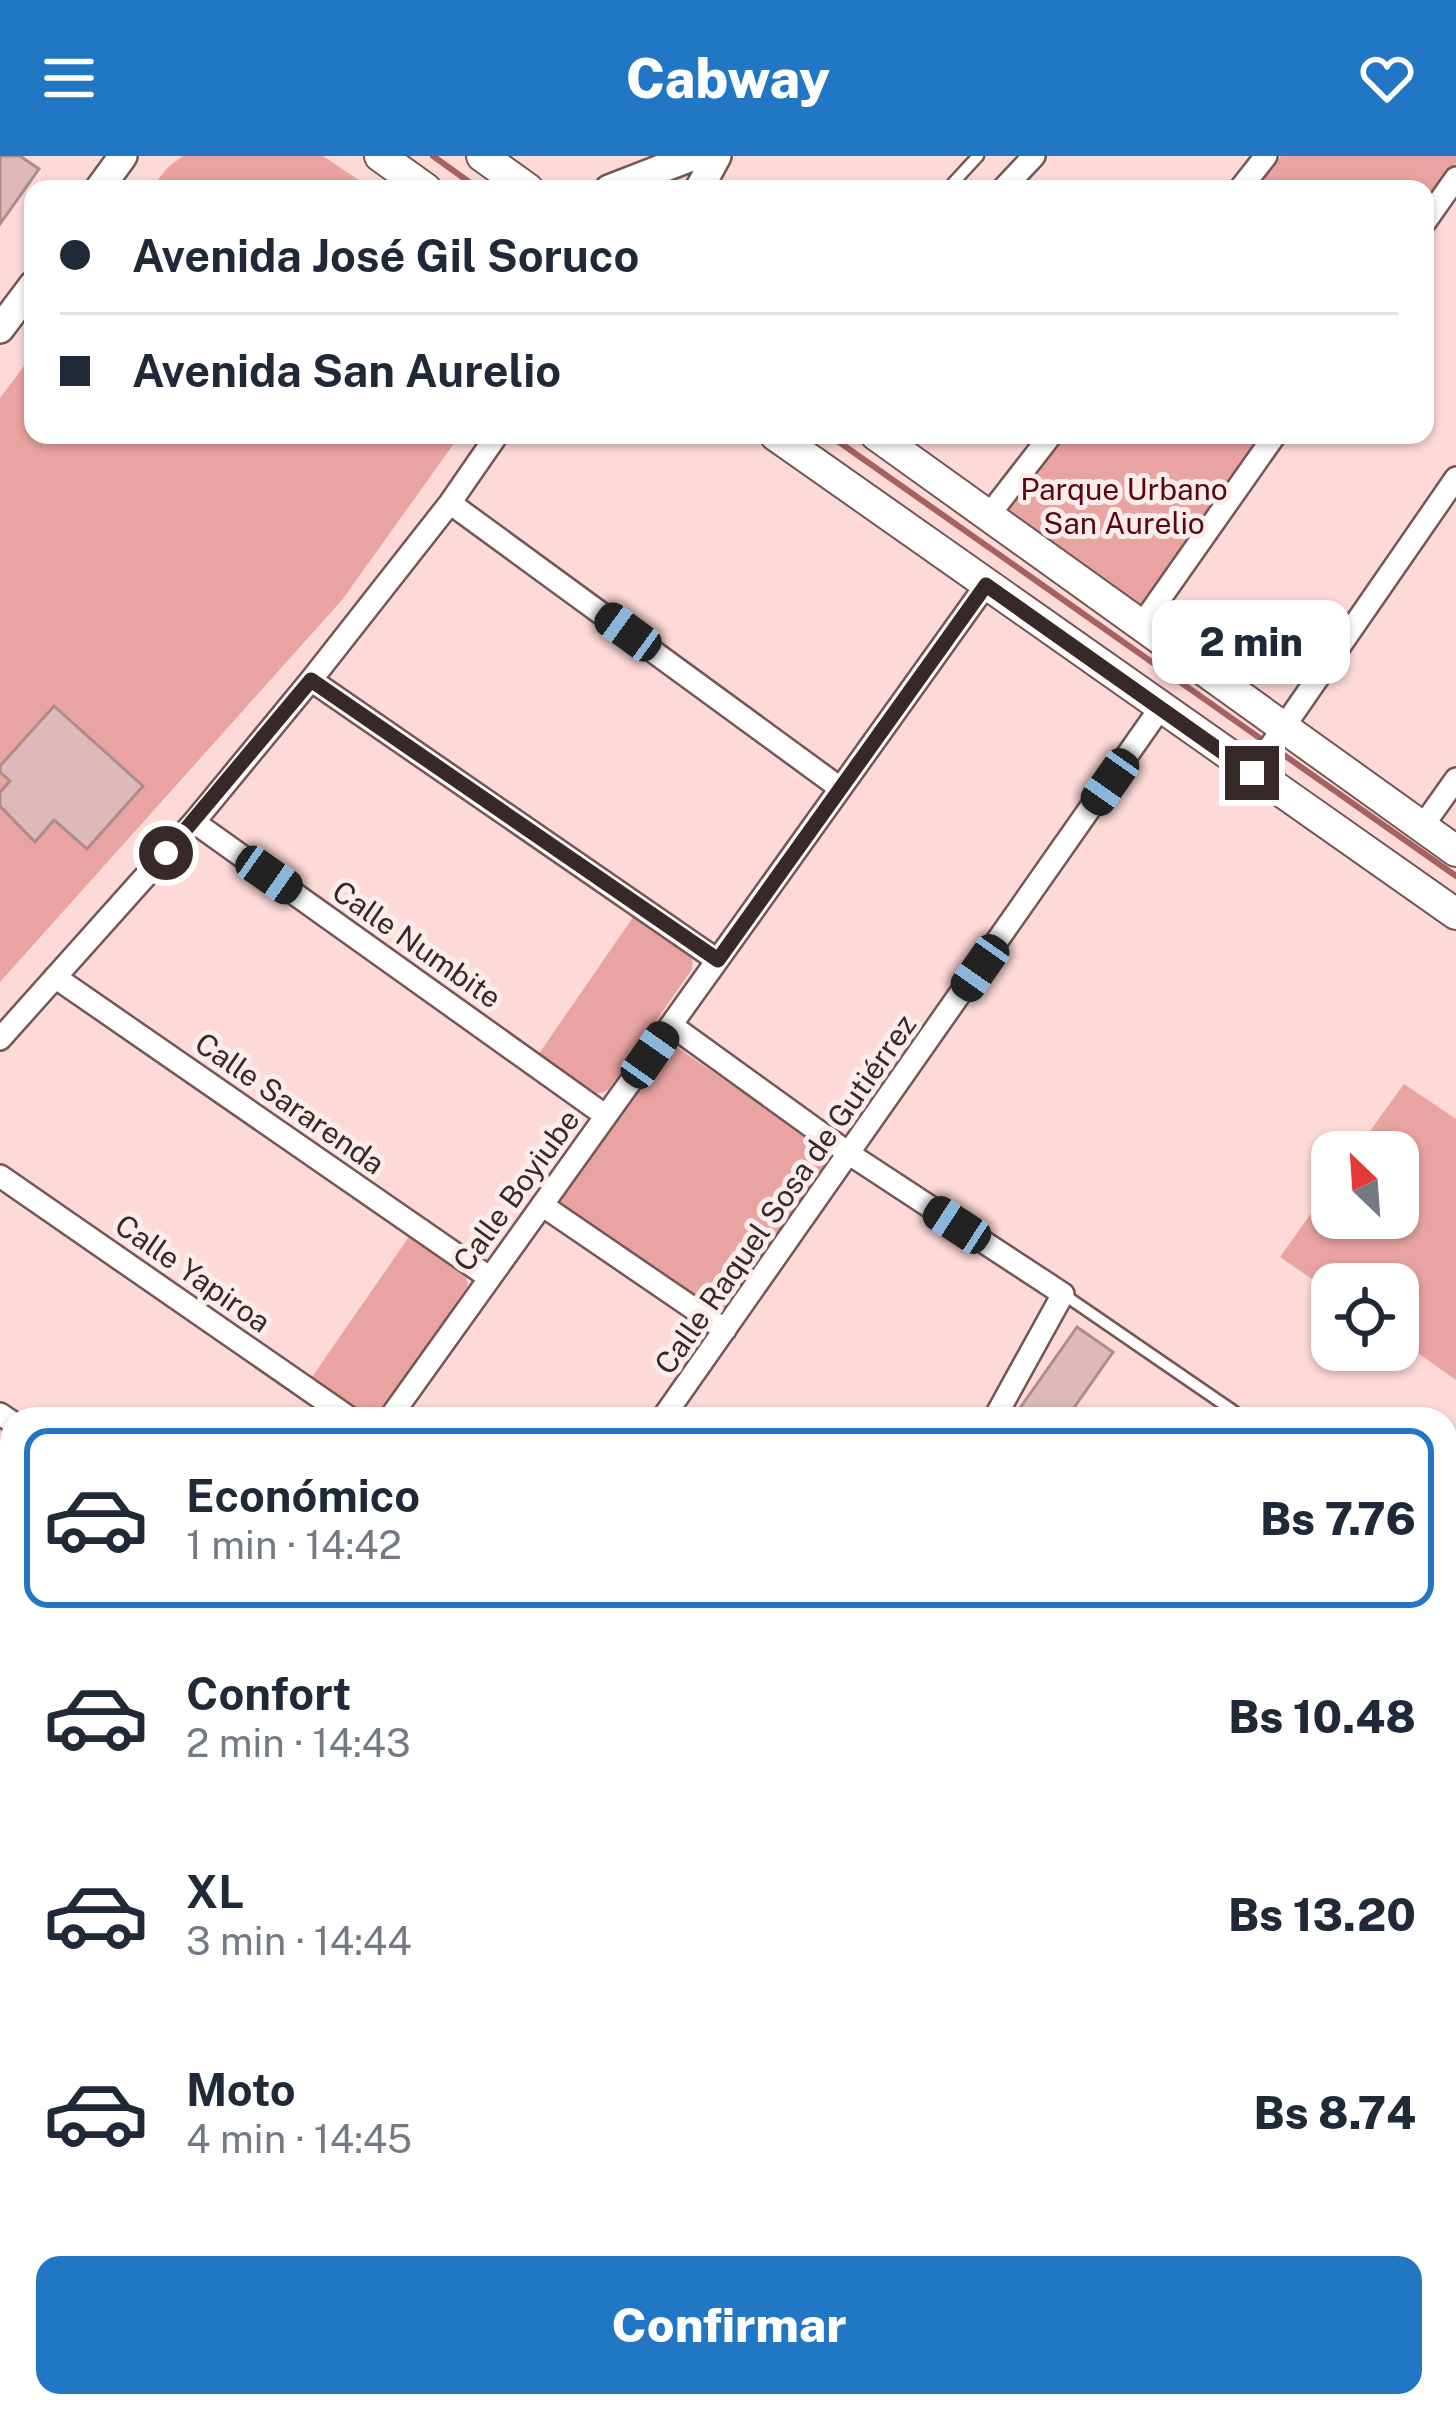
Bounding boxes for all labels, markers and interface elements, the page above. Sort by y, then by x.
icon: menu [36,45,102,111]
icon: heart [1354,45,1420,111]
text: Cabway [626,47,830,110]
text: Avenida José Gil Soruco [132,229,639,282]
text: Avenida San Aurelio [132,344,561,397]
park label: Parque Urbano San Aurelio [1020,471,1228,541]
car [588,596,668,668]
callout: 2 min [1153,599,1351,683]
text: 2 min [1199,619,1303,665]
car [1075,742,1145,822]
route end [1225,746,1279,800]
route start [139,826,193,880]
car [229,840,309,910]
street label: Calle Numbite [326,873,508,1015]
car [945,928,1015,1008]
street label: Calle Raquel Sosa de Gutiérrez [647,1007,923,1381]
car [615,1015,685,1095]
street label: Calle Sararenda [188,1024,392,1182]
street label: Calle Boyiube [445,1102,587,1278]
north arrow [1311,1131,1419,1239]
map controls [1311,1131,1419,1371]
car [917,1190,997,1260]
street label: Calle Yapiroa [108,1206,278,1340]
button: locate [1311,1263,1419,1371]
icon: car [42,1464,150,1572]
text: Económico [186,1469,420,1522]
text: Bs 7.76 [1260,1492,1416,1545]
text: 1 min · 14:42 [186,1522,402,1568]
icon: car [42,1662,150,1770]
text: Confort [186,1667,351,1720]
text: Bs 10.48 [1228,1690,1416,1743]
text: 2 min · 14:43 [186,1720,411,1766]
icon: car [42,1860,150,1968]
text: XL [186,1865,244,1918]
text: Bs 13.20 [1228,1888,1416,1941]
text: 3 min · 14:44 [186,1918,412,1964]
icon: car [42,2058,150,2166]
text: Moto [186,2063,296,2116]
text: Bs 8.74 [1253,2086,1416,2139]
text: 4 min · 14:45 [186,2116,412,2162]
button: Confirmar [36,2256,1422,2394]

